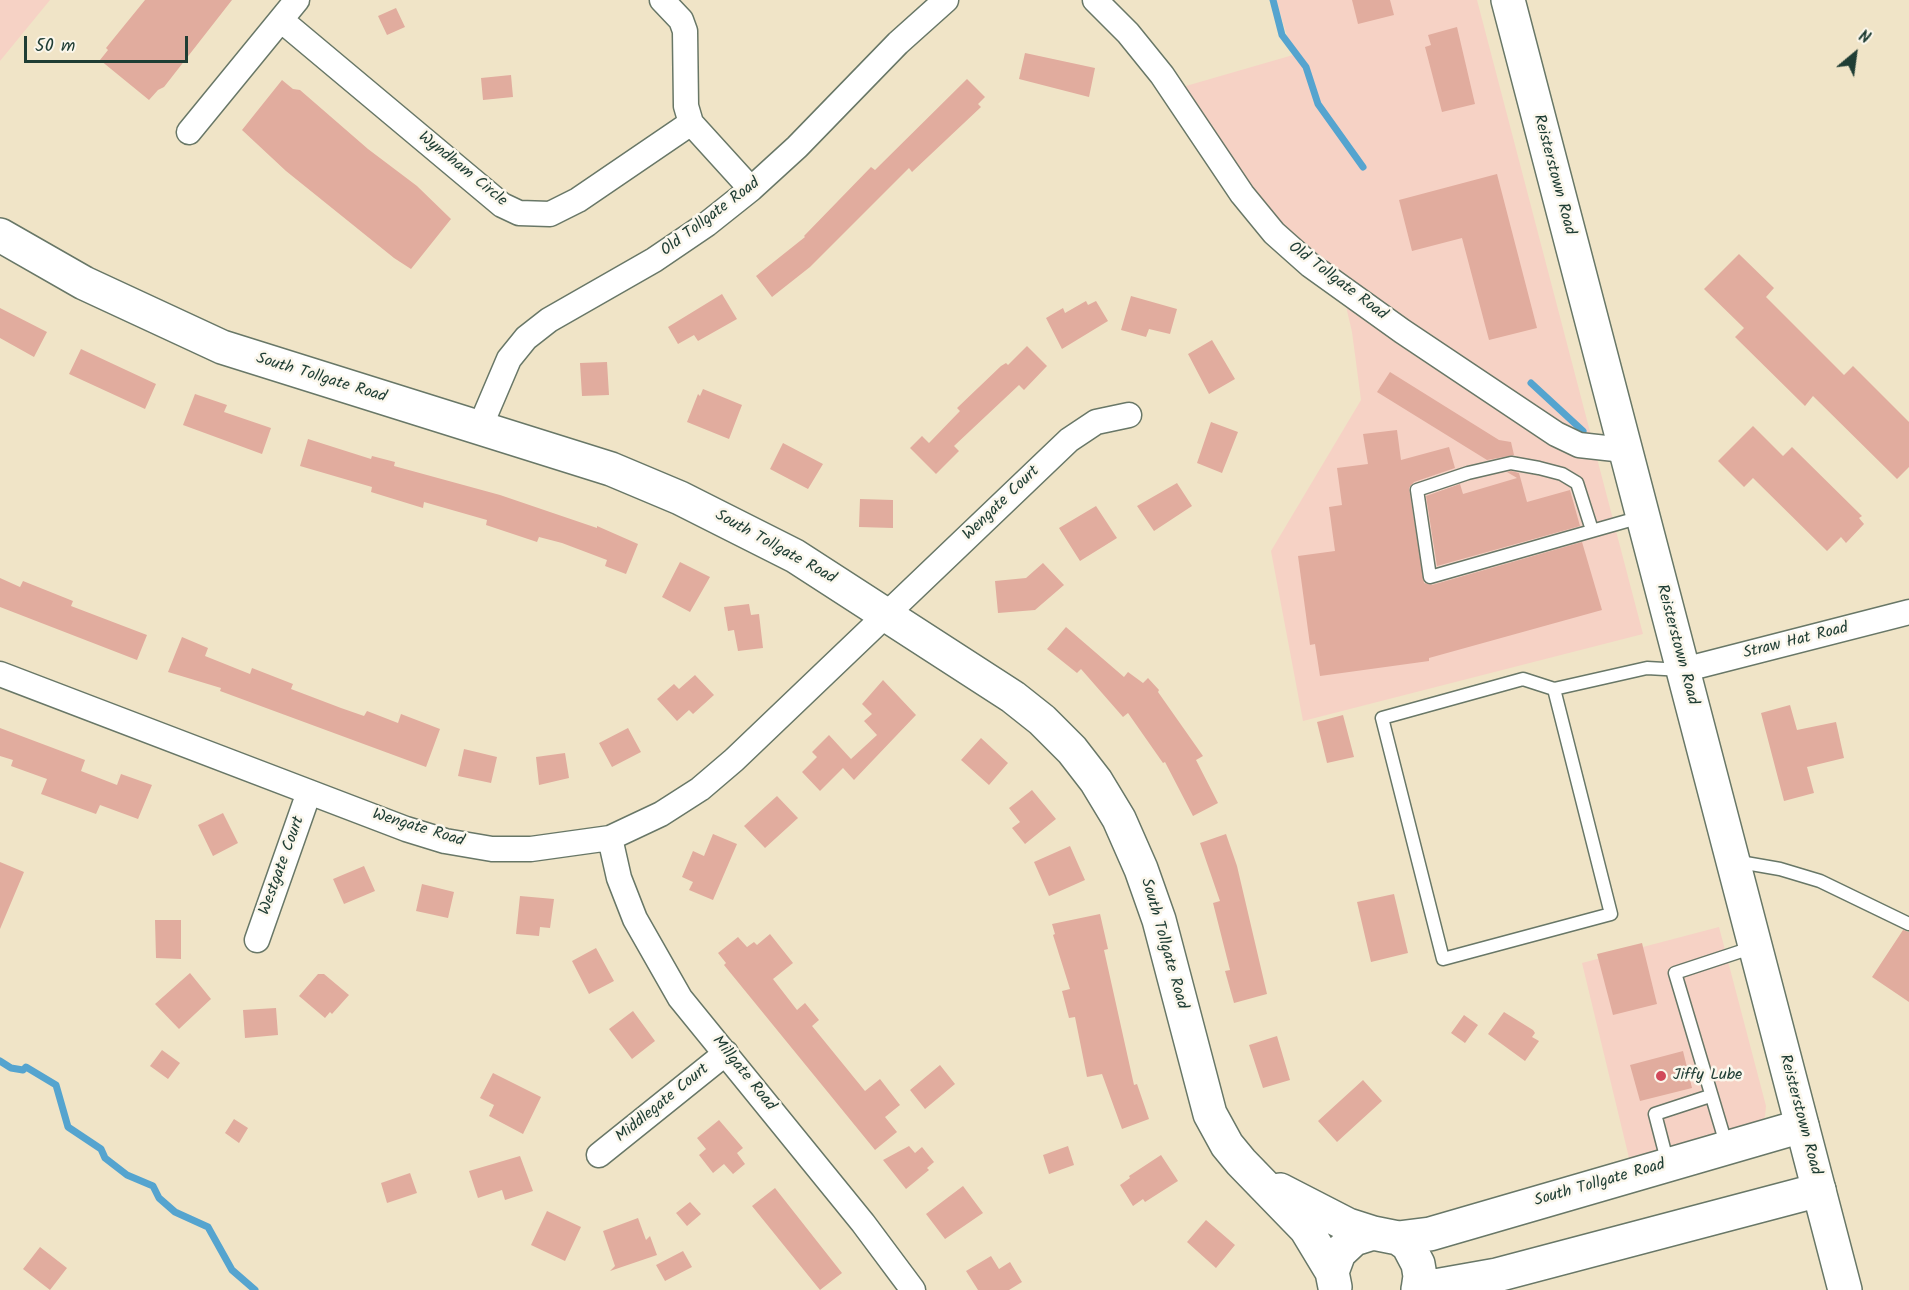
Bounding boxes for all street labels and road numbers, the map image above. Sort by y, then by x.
street label: Reisterstown Road [1528,113,1578,237]
street label: Wyndham Circle [414,128,510,212]
street label: Old Tollgate Road [658,175,764,261]
street label: Old Tollgate Road [1284,239,1390,325]
street label: South Tollgate Road [254,350,388,408]
street label: Wengate Court [960,463,1044,545]
street label: South Tollgate Road [711,507,839,589]
street label: Reisterstown Road [1651,583,1701,707]
street label: Straw Hat Road [1741,620,1851,664]
street label: Wengate Road [370,806,466,852]
street label: Westgate Court [256,814,310,918]
street label: South Tollgate Road [1135,876,1191,1012]
street label: Millgate Road [707,1032,779,1116]
street label: Reisterstown Road [1774,1053,1824,1177]
street label: Middlegate Court [612,1061,714,1147]
street label: South Tollgate Road [1532,1156,1668,1212]

